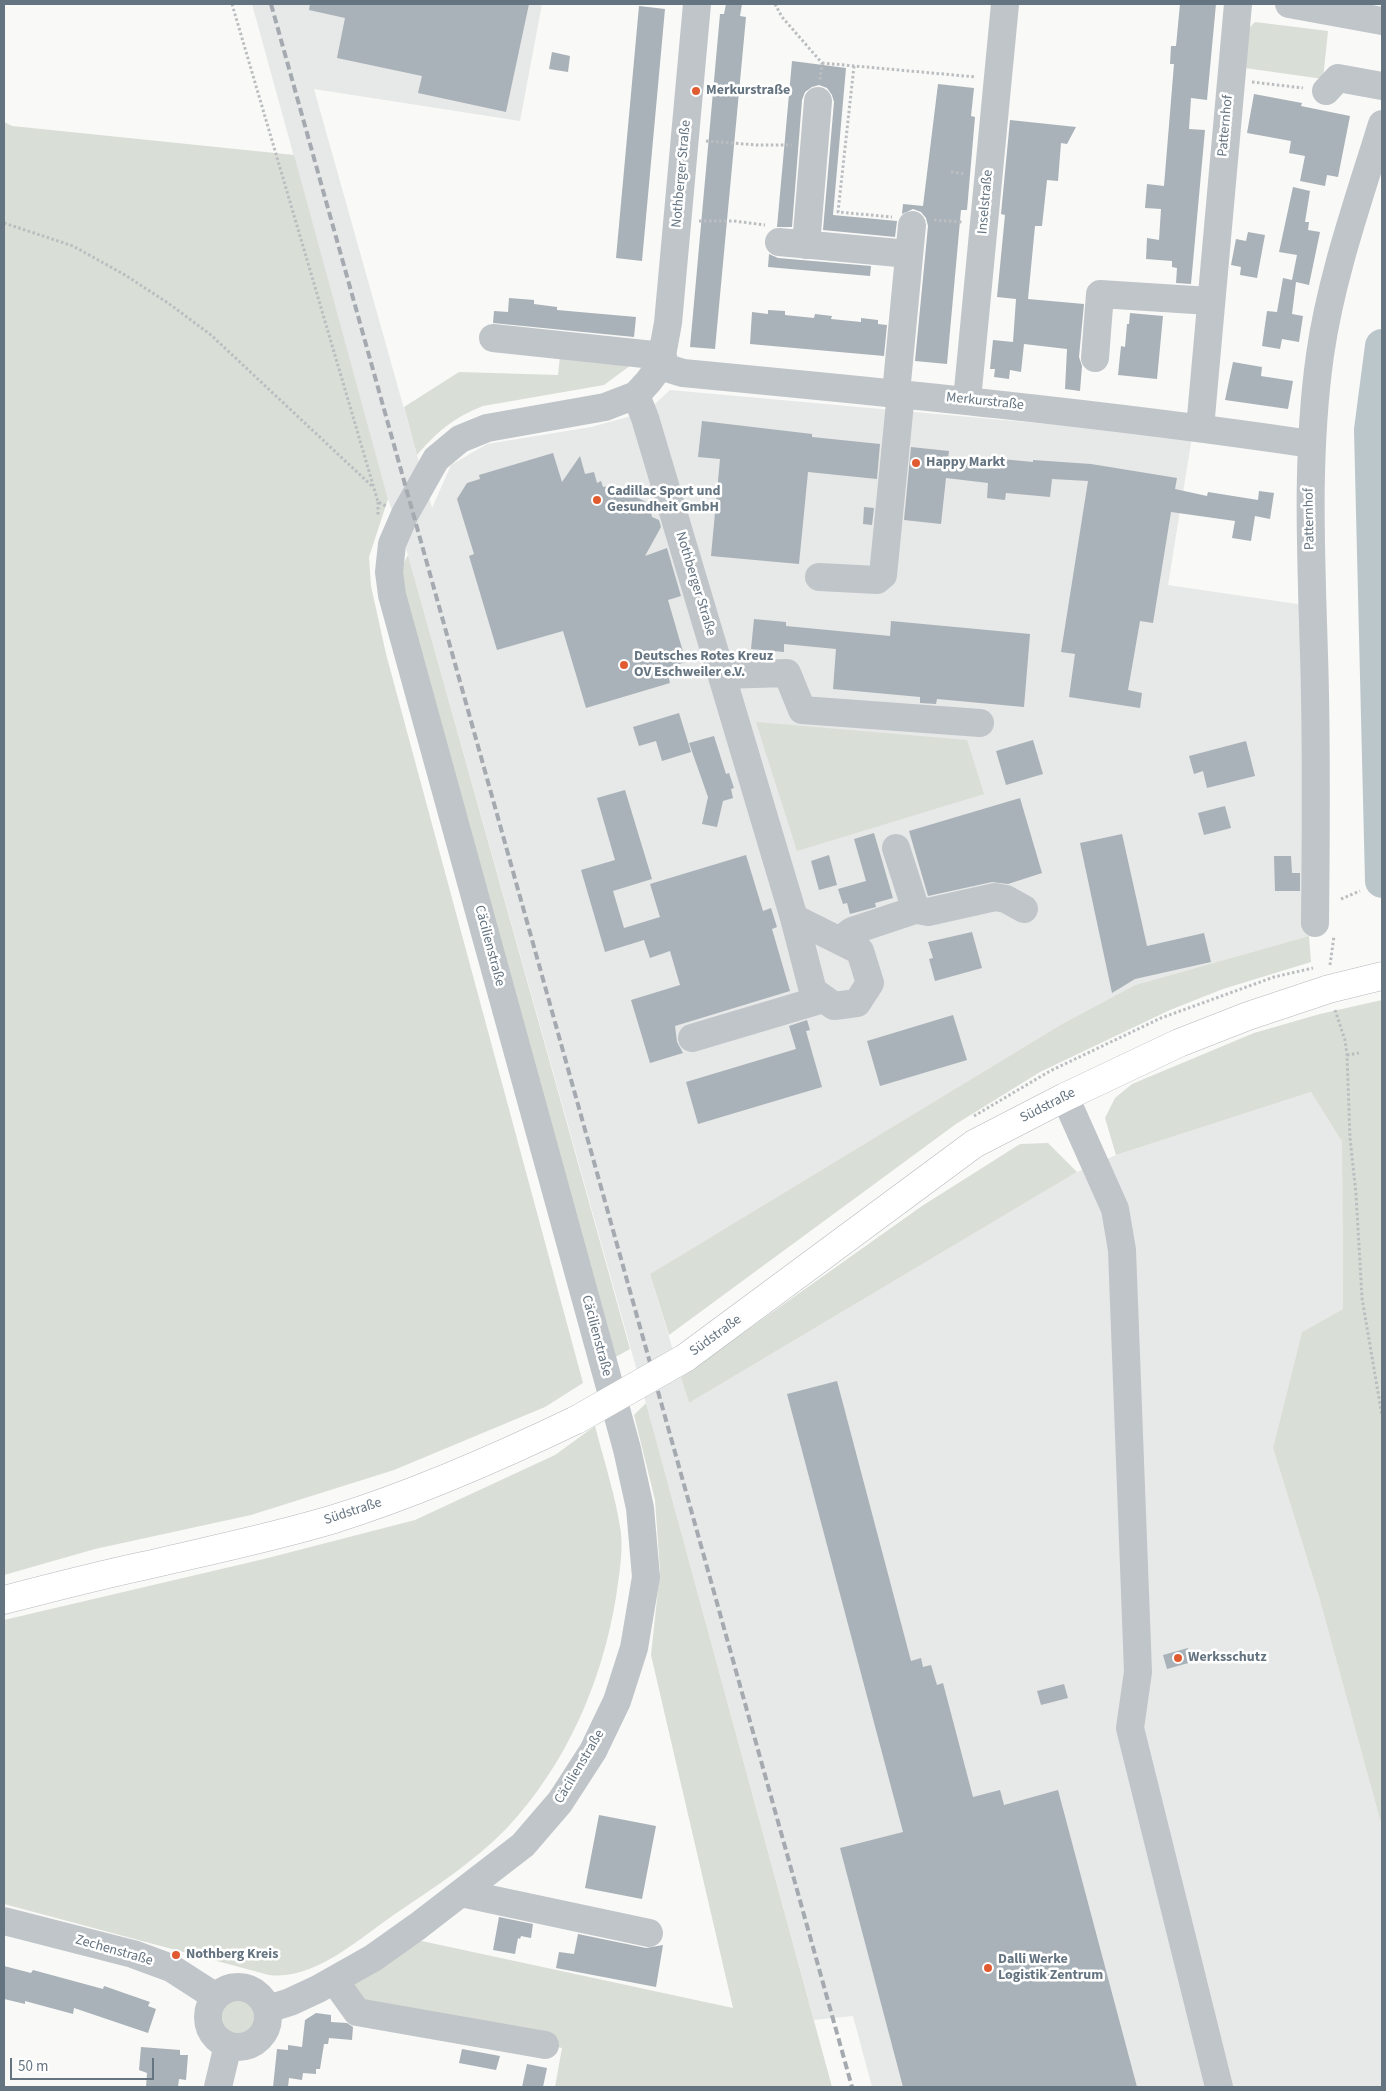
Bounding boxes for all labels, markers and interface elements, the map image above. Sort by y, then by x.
place label: Merkurstraße [706,83,790,99]
marker: Merkurstraße [690,85,702,97]
street label: Patternhof [1215,94,1237,158]
street label: Nothberger Straße [669,119,695,229]
street label: Inselstraße [975,169,997,235]
street label: Merkurstraße [945,390,1025,414]
place label: Happy Markt [926,455,1005,471]
marker: Happy Markt [910,457,922,469]
place label: Cadillac Sport und Gesundheit GmbH [607,484,720,516]
street label: Patternhof [1301,488,1319,550]
marker: Cadillac Sport und Gesundheit GmbH [591,494,603,506]
street label: Nothberger Straße [671,530,719,638]
place label: Deutsches Rotes Kreuz OV Eschweiler e.V. [634,649,773,682]
marker: Deutsches Rotes Kreuz OV Eschweiler e.V. [618,659,630,671]
street label: Cäcilienstraße [470,904,508,988]
street label: Südstraße [1018,1085,1078,1127]
street label: Cäcilienstraße [577,1294,615,1378]
street label: Südstraße [687,1312,745,1360]
street label: Südstraße [322,1495,384,1529]
place label: Werksschutz [1188,1650,1267,1666]
marker: Werksschutz [1172,1652,1184,1664]
street label: Cäcilienstraße [551,1727,609,1807]
street label: Zechenstraße [73,1932,155,1970]
place label: Nothberg Kreis [186,1947,278,1963]
marker: Nothberg Kreis [170,1949,182,1961]
place label: Dalli Werke Logistik Zentrum [998,1952,1103,1984]
marker: Dalli Werke Logistik Zentrum [982,1962,994,1974]
scale bar [12,2048,156,2080]
text: 50 m [18,2056,48,2077]

